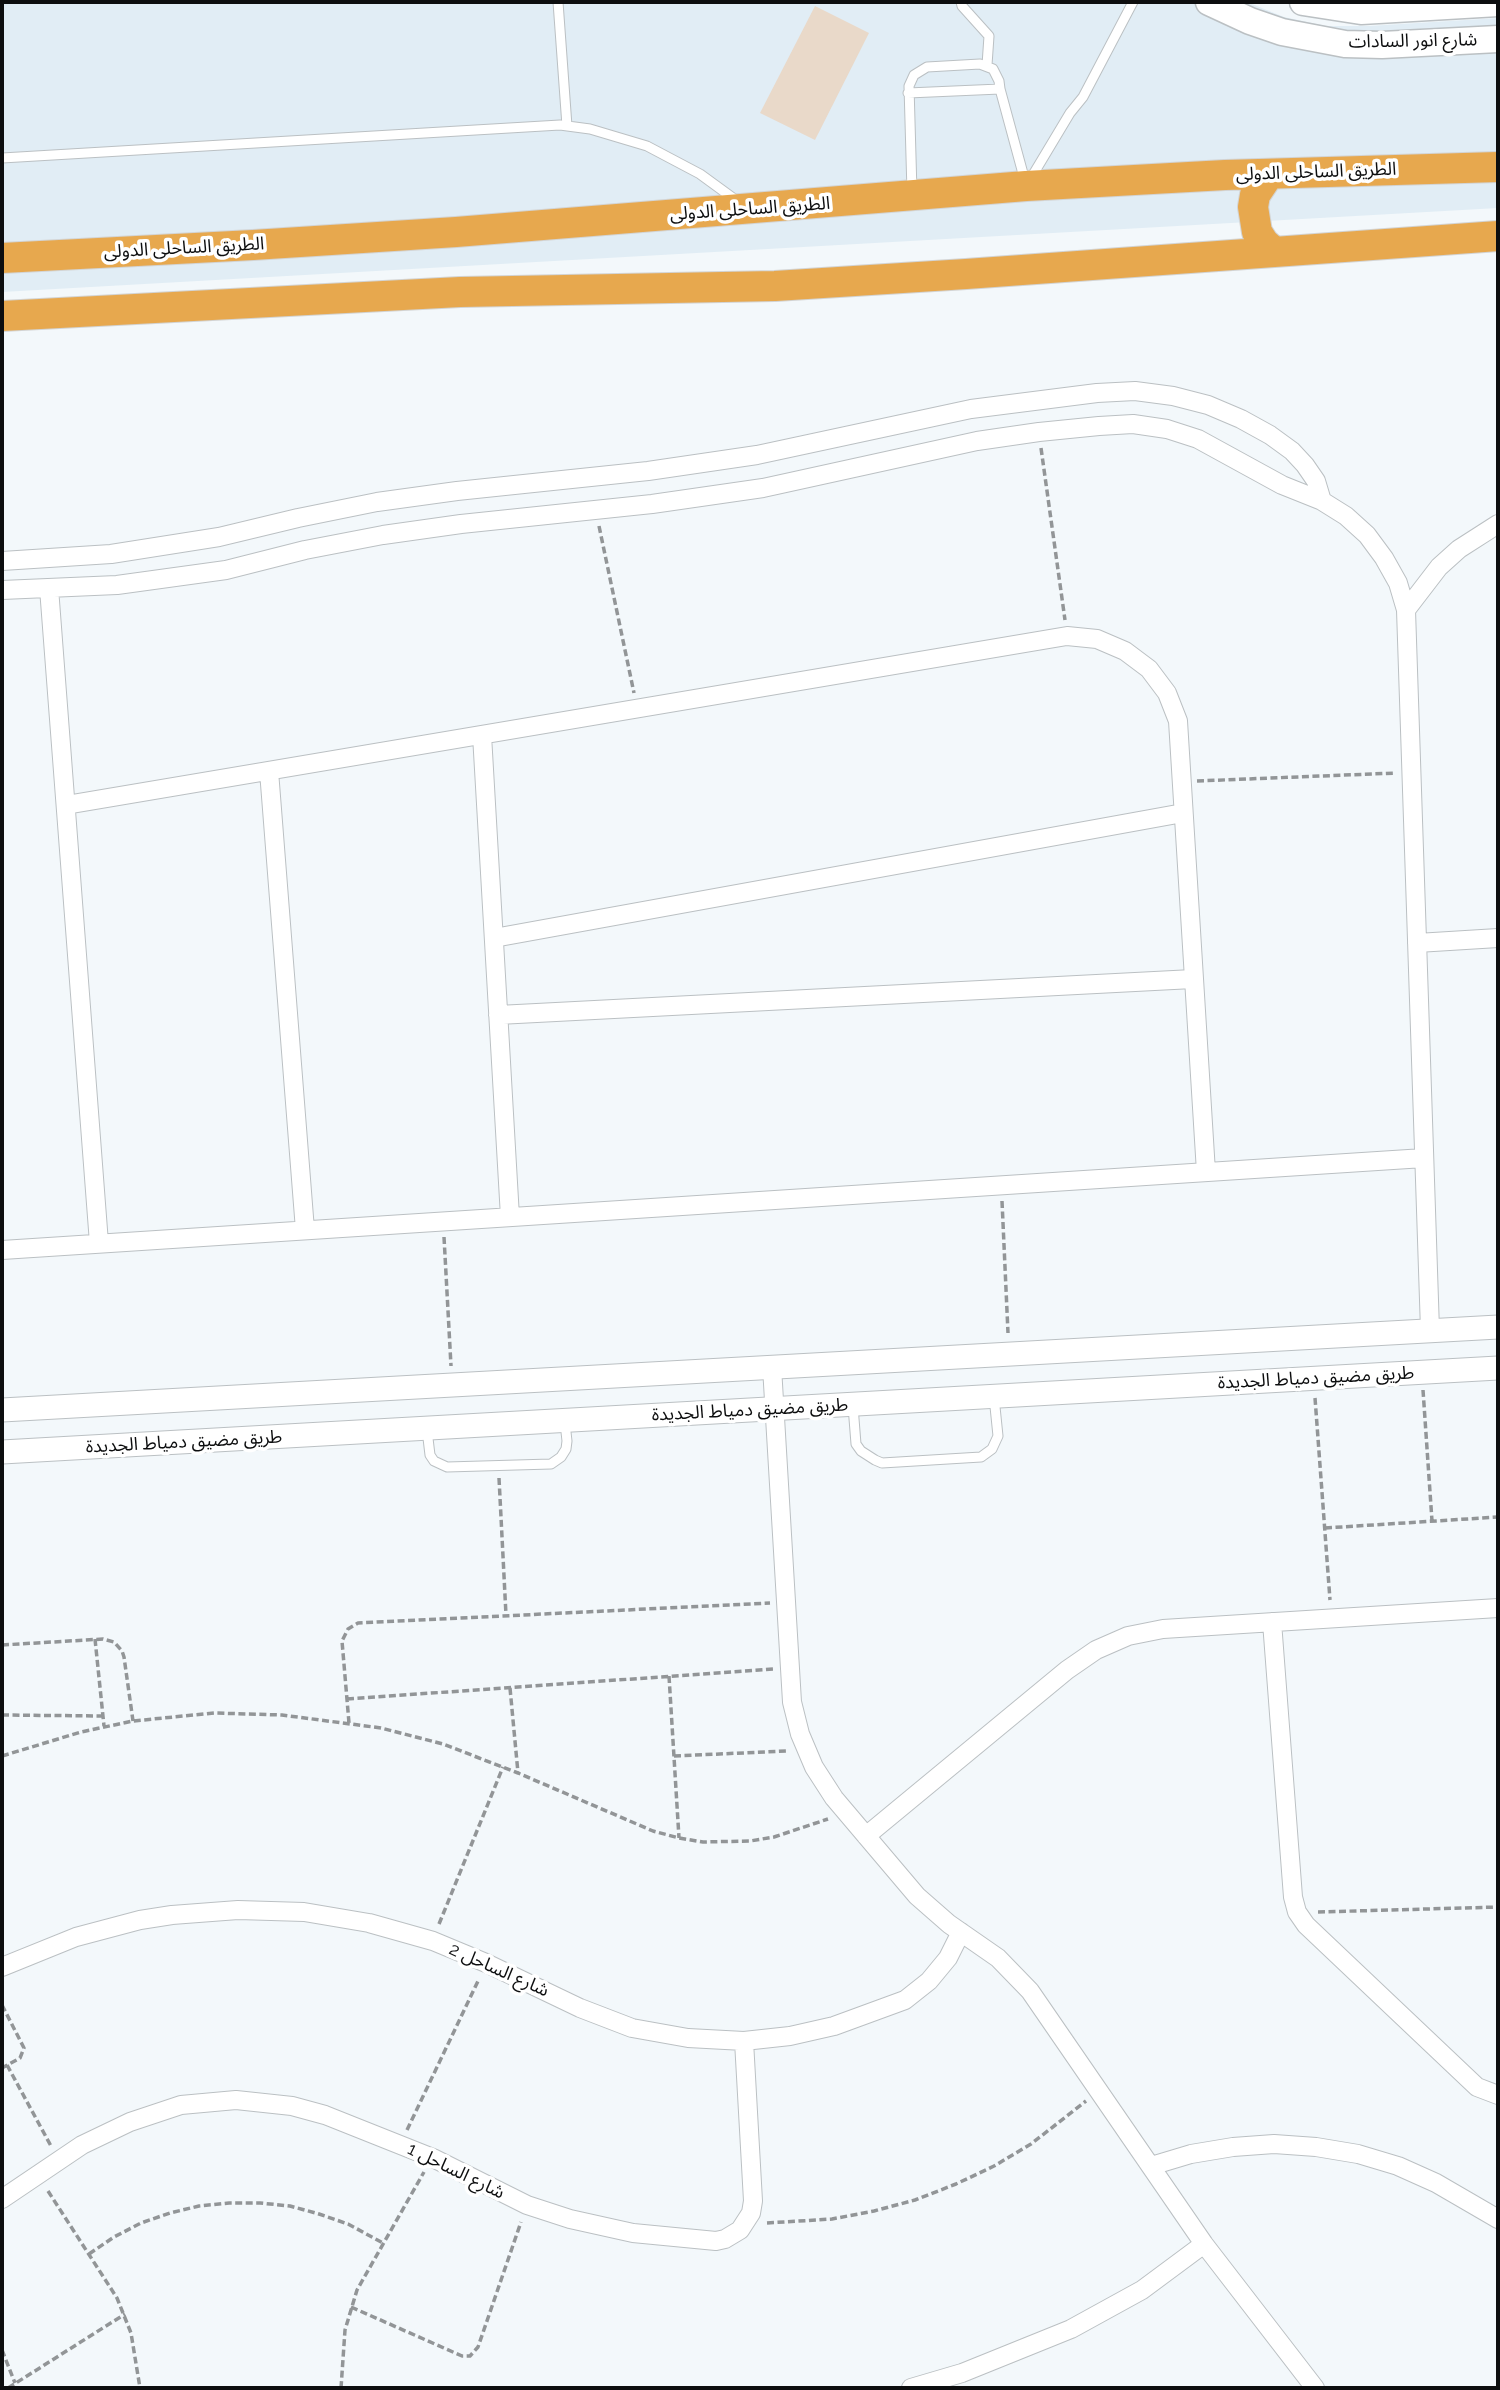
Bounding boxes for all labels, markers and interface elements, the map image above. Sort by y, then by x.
street label: شارع انور السادات [1348,29,1478,53]
street label: الطريق الساحلى الدولى [1235,158,1397,186]
street label: الطريق الساحلى الدولى [669,193,831,225]
street label: الطريق الساحلى الدولى [103,233,265,263]
street label: طريق مضيق دمياط الجديدة [1217,1362,1415,1394]
street label: طريق مضيق دمياط الجديدة [651,1394,849,1426]
street label: طريق مضيق دمياط الجديدة [85,1426,283,1458]
street label: شارع الساحل 2 [446,1938,552,2002]
street label: شارع الساحل 1 [404,2138,508,2204]

